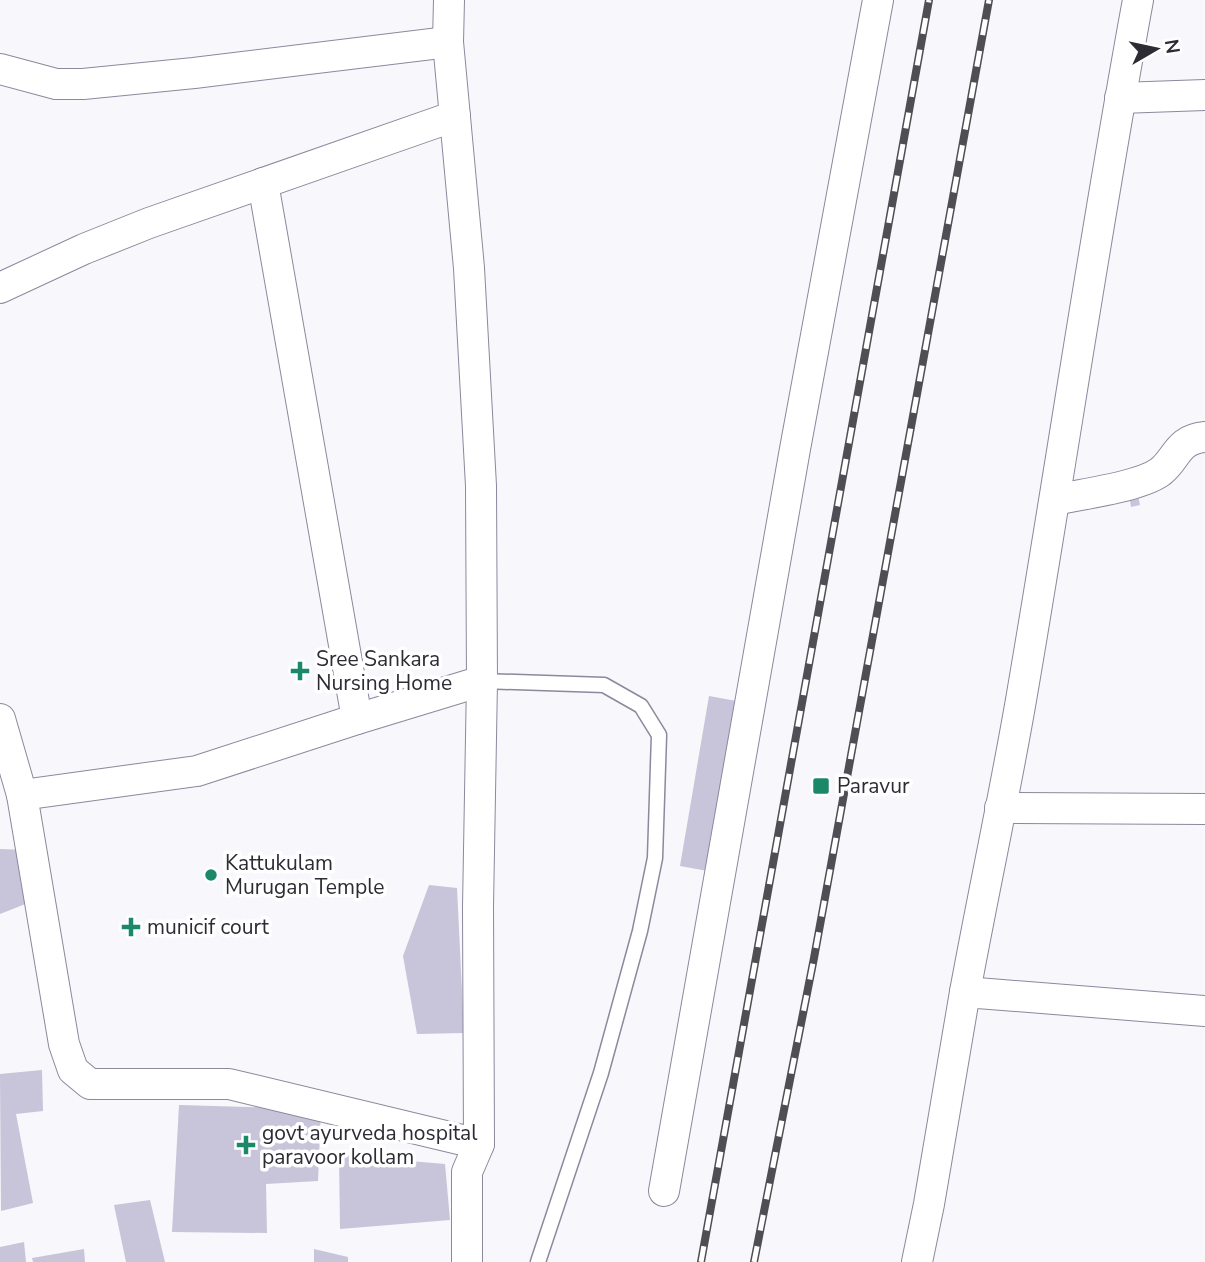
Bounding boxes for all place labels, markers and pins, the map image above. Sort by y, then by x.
place label: Sree Sankara Nursing Home [316,645,452,697]
marker: Sree Sankara Nursing Home [290,661,310,681]
place label: Paravur [837,772,910,800]
marker: Paravur [811,776,831,796]
place label: Kattukulam Murugan Temple [225,849,385,901]
marker: Kattukulam Murugan Temple [203,867,219,883]
place label: municif court [147,913,270,941]
marker: municif court [121,917,141,937]
place label: govt ayurveda hospital paravoor kollam [262,1119,478,1171]
marker: govt ayurveda hospital paravoor kollam [236,1135,256,1155]

